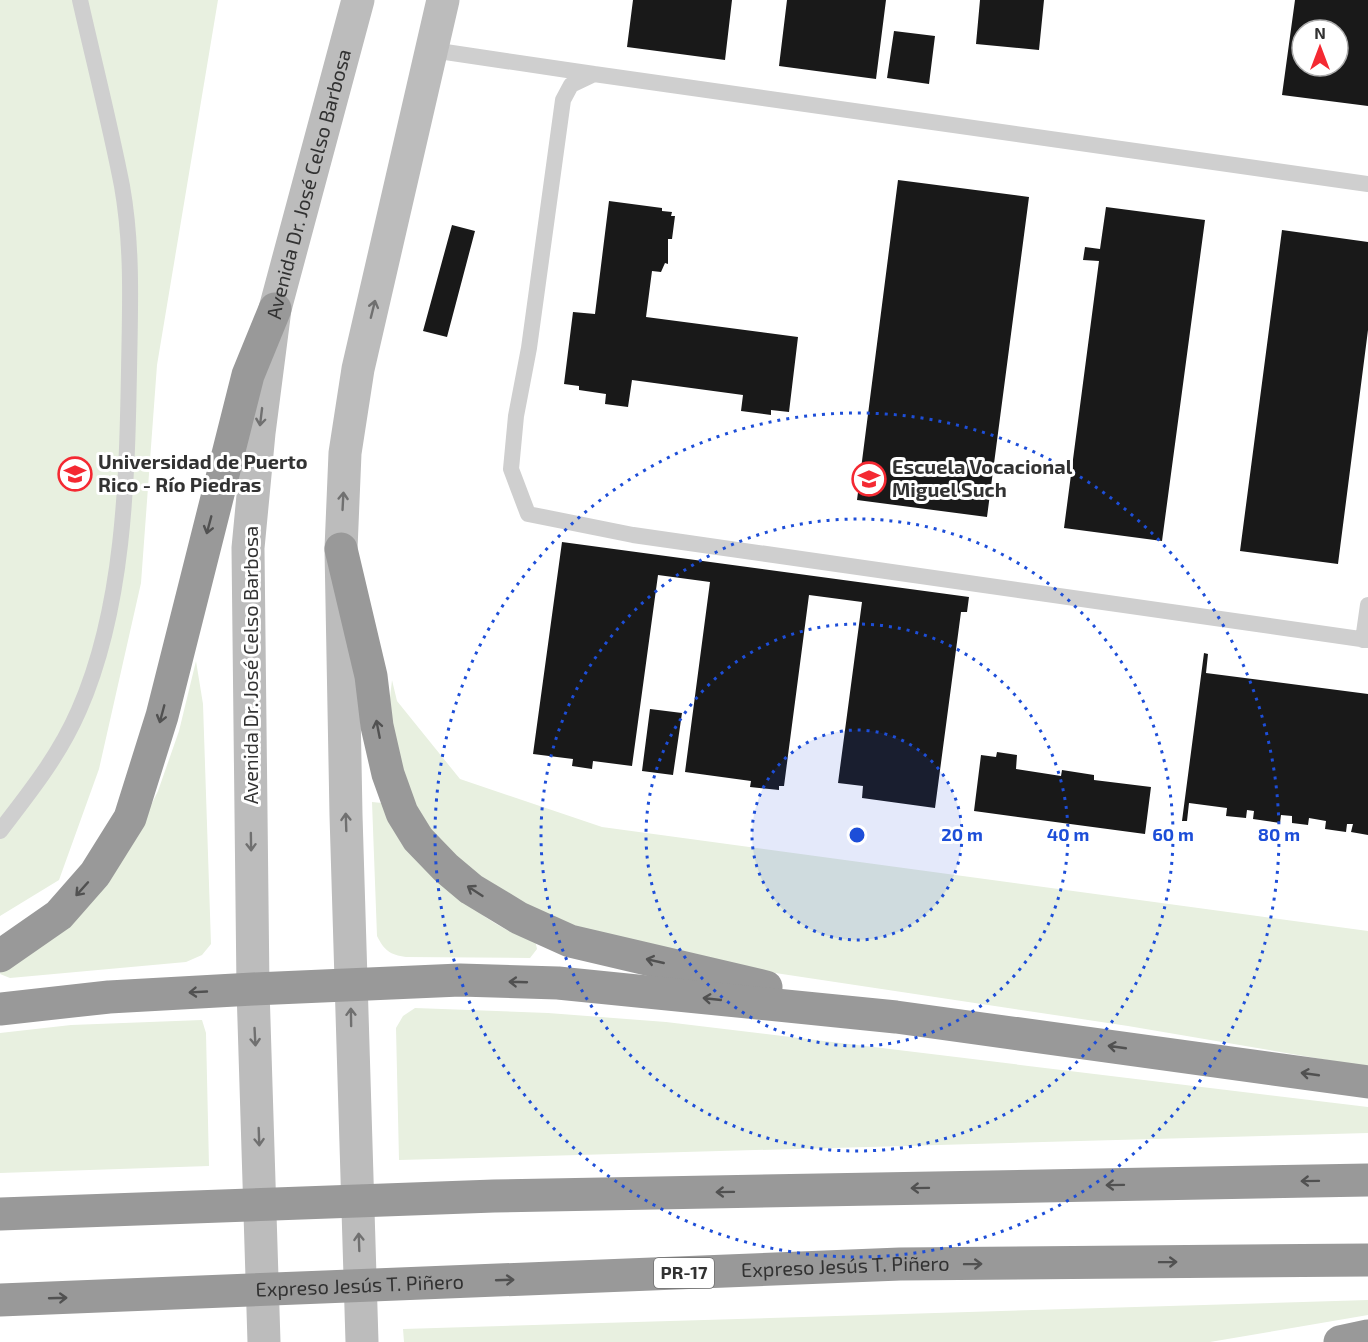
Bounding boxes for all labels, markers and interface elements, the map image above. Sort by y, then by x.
north arrow [1290,18,1350,78]
text: N [1314,23,1326,42]
street label: Avenida Dr. José Celso Barbosa [261,46,355,320]
one-way arrow [367,300,379,319]
one-way arrow [255,406,266,426]
place label: Universidad de Puerto Rico - Río Piedras [98,449,308,496]
place label: Escuela Vocacional Miguel Such [892,454,1073,501]
school or university icon: Universidad de Puerto Rico - Río Piedras [57,456,93,492]
school or university icon: Escuela Vocacional Miguel Such [851,461,887,497]
one-way arrow [337,492,348,512]
one-way arrow [202,515,214,534]
street label: Avenida Dr. José Celso Barbosa [238,526,262,804]
one-way arrow [156,704,167,723]
one-way arrow [372,720,383,740]
one-way arrow [340,813,351,833]
text: 20 m [941,823,983,845]
text: 40 m [1047,823,1089,845]
text: 60 m [1152,823,1194,845]
text: 80 m [1258,823,1300,845]
centre of rings [847,825,867,845]
one-way arrow [245,832,257,852]
one-way arrow [75,881,89,896]
one-way arrow [467,885,484,897]
one-way arrow [646,955,665,966]
one-way arrow [509,976,529,987]
one-way arrow [188,987,208,998]
one-way arrow [703,993,723,1004]
one-way arrow [345,1008,357,1028]
one-way arrow [249,1026,260,1046]
one-way arrow [1108,1042,1127,1053]
one-way arrow [1301,1068,1320,1079]
one-way arrow [253,1127,264,1147]
one-way arrow [1300,1175,1320,1187]
one-way arrow [1105,1179,1125,1190]
one-way arrow [910,1182,930,1194]
one-way arrow [715,1186,735,1198]
one-way arrow [353,1232,364,1252]
street label: Expreso Jesús T. Piñero [741,1251,950,1281]
one-way arrow [1157,1256,1177,1268]
road number: PR-17 [654,1258,714,1288]
one-way arrow [962,1258,982,1270]
street label: Expreso Jesús T. Piñero [255,1268,464,1301]
one-way arrow [495,1275,515,1286]
one-way arrow [48,1292,68,1304]

